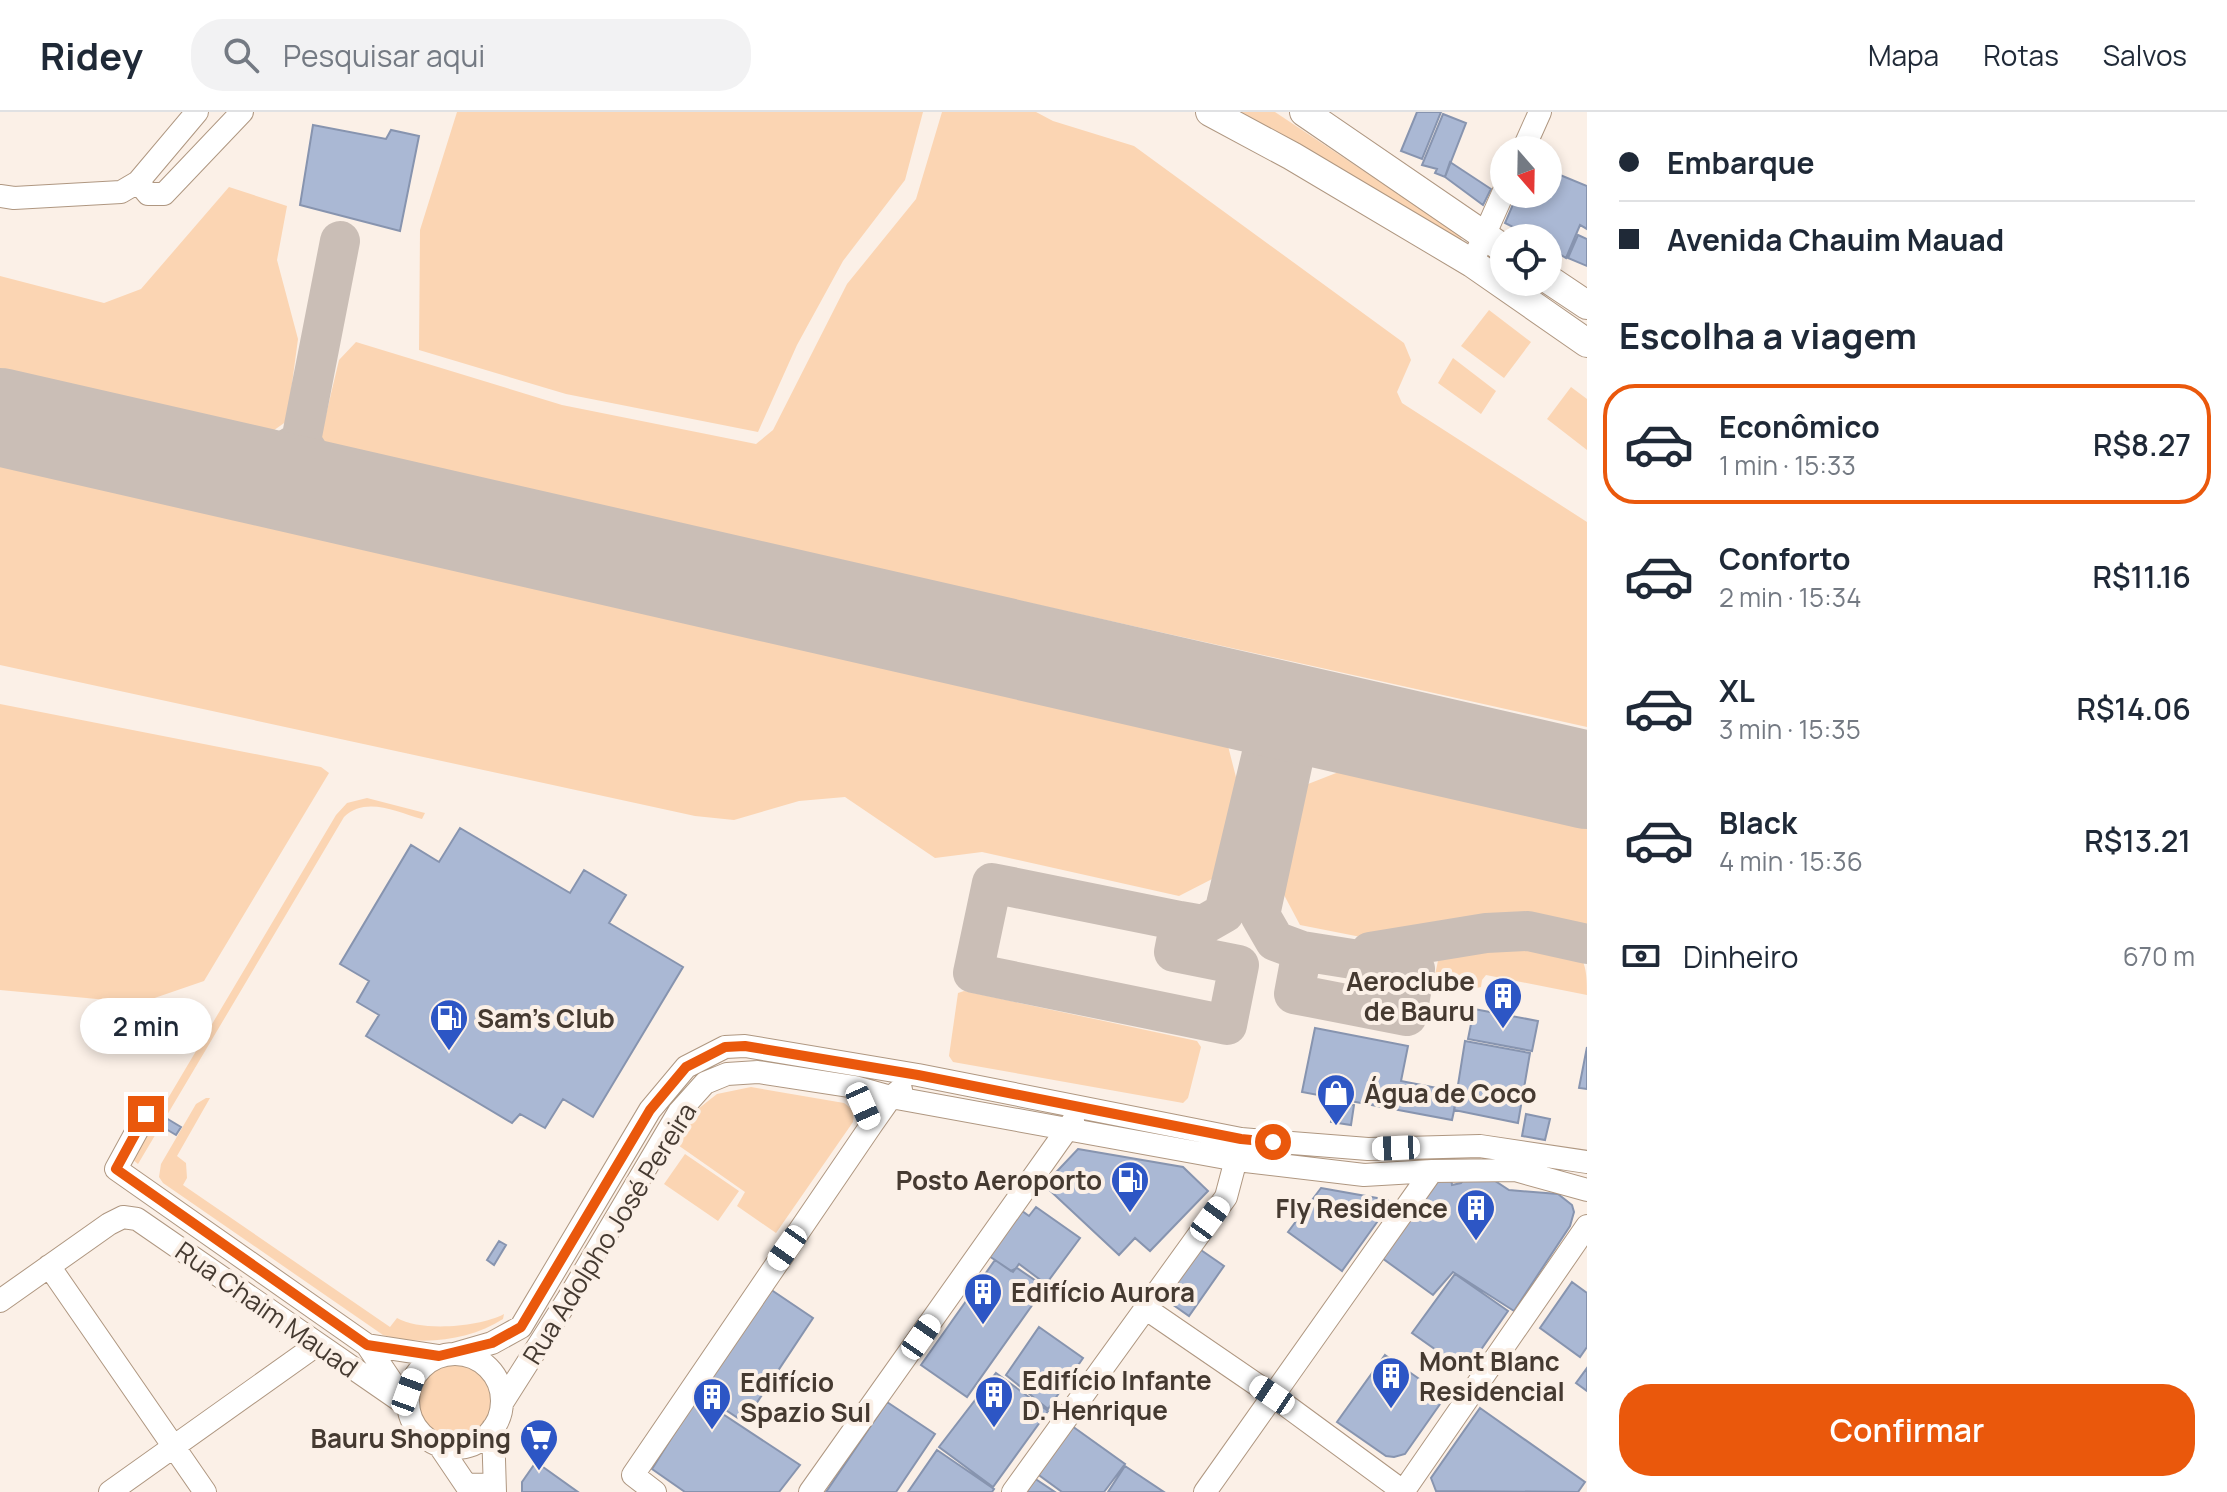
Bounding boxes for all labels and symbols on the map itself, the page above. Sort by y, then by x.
north arrow [1490,136,1562,208]
place label: Aeroclube de Bauru [1346,963,1475,1029]
building icon: Aeroclube de Bauru [1482,975,1524,1030]
fuel station icon: Sam's Club [428,997,470,1052]
callout: 2 min [80,998,212,1054]
place label: Sam's Club [477,1000,615,1036]
shop icon: Água de Coco [1315,1072,1357,1127]
place label: Água de Coco [1364,1075,1537,1111]
car [842,1079,884,1133]
street label: Rua Adolpho José Pereira [514,1095,704,1371]
route end [128,1096,164,1132]
route start [1255,1124,1291,1160]
car [1372,1135,1420,1161]
fuel station icon: Posto Aeroporto [1109,1159,1151,1214]
place label: Posto Aeroporto [896,1162,1102,1198]
building icon: Fly Residence [1455,1187,1497,1242]
place label: Fly Residence [1276,1190,1448,1226]
car [1186,1193,1234,1245]
car [763,1221,811,1275]
street label: Rua Chaim Mauad [169,1233,365,1385]
building icon: Edifício Aurora [962,1271,1004,1326]
place label: Edifício Aurora [1011,1274,1195,1310]
car [897,1310,945,1364]
place label: Mont Blanc Residencial [1419,1343,1565,1409]
building icon: Mont Blanc Residencial [1370,1355,1412,1410]
place label: Edifício Infante D. Henrique [1022,1362,1212,1428]
place label: Edifício Spazio Sul [740,1364,871,1430]
car [389,1365,427,1419]
car [1245,1372,1299,1418]
building icon: Edifício Infante D. Henrique [973,1374,1015,1429]
building icon: Edifício Spazio Sul [691,1376,733,1431]
supermarket icon: Bauru Shopping [518,1417,560,1472]
place label: Bauru Shopping [310,1420,511,1456]

